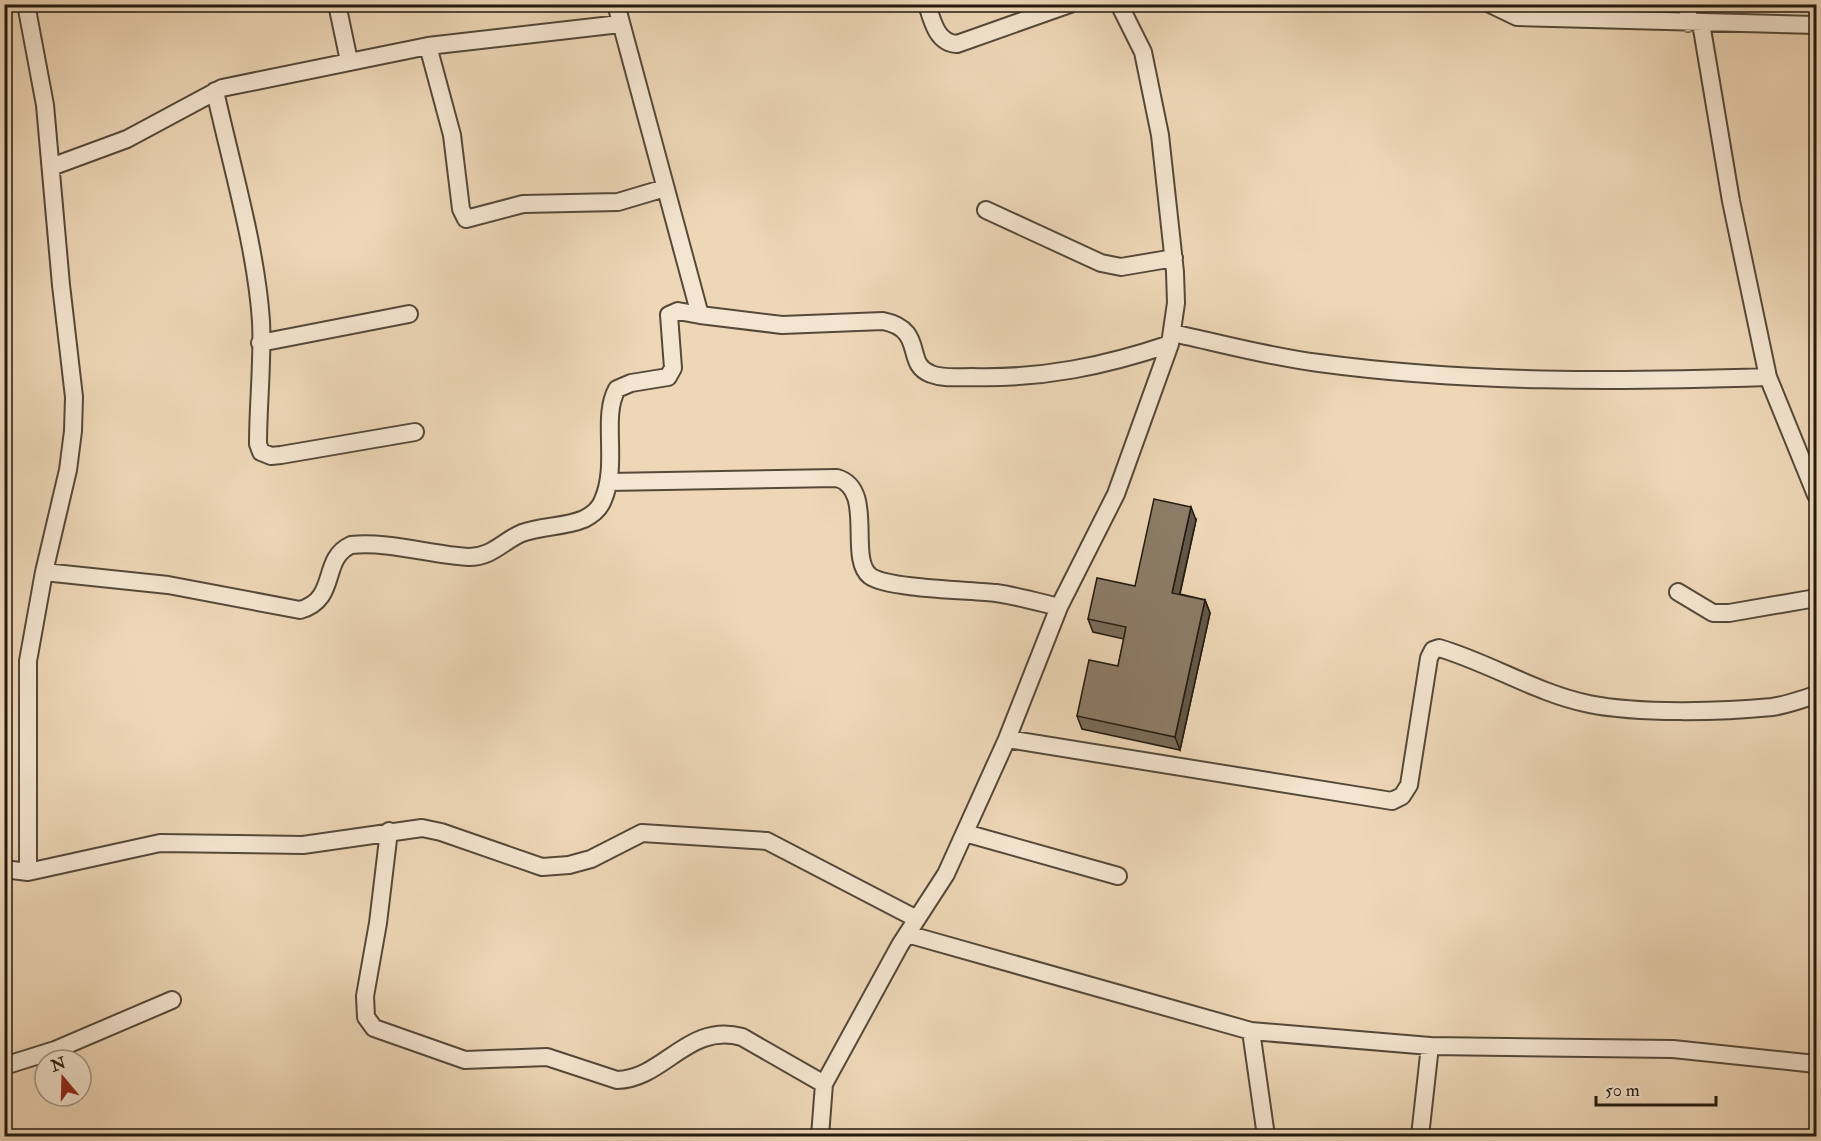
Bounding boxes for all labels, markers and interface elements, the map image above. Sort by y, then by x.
north arrow [33,1048,93,1108]
text: N [47,1053,69,1077]
scale bar [1596,1069,1716,1107]
text: 50 m [1605,1079,1640,1102]

